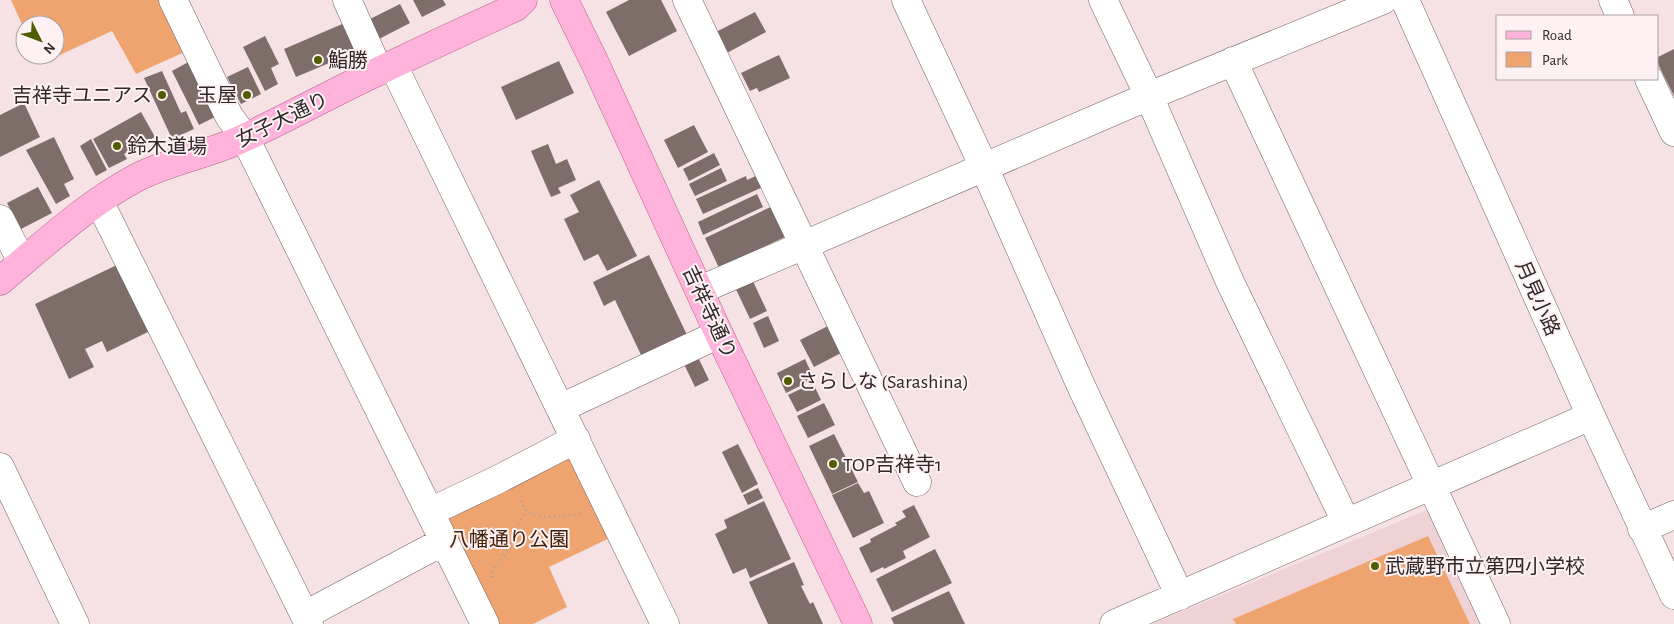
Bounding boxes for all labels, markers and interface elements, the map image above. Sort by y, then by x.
north arrow [15,15,65,65]
legend [1496,15,1659,80]
text: Road [1542,28,1572,43]
text: N [40,40,57,56]
place label: 鮨勝 [328,50,368,71]
text: Park [1542,53,1568,68]
marker: 鮨勝 [312,54,324,66]
place label: 吉祥寺ユニアス [12,85,152,106]
place label: 玉屋 [197,86,237,106]
street label: 女子大通り [233,88,332,151]
marker: 吉祥寺ユニアス [156,89,168,101]
marker: 玉屋 [241,89,253,101]
place label: 鈴木道場 [127,136,207,157]
marker: 鈴木道場 [111,140,123,152]
street label: 月見小路 [1512,257,1563,339]
street label: 吉祥寺通り [679,262,740,362]
place label: さらしな (Sarashina) [798,371,969,392]
marker: さらしな (Sarashina) [782,375,794,387]
place label: TOP吉祥寺1 [843,454,942,475]
marker: TOP吉祥寺1 [827,458,839,470]
park label: 八幡通り公園 [449,529,569,550]
place label: 武蔵野市立第四小学校 [1385,556,1585,577]
marker: 武蔵野市立第四小学校 [1369,560,1381,572]

